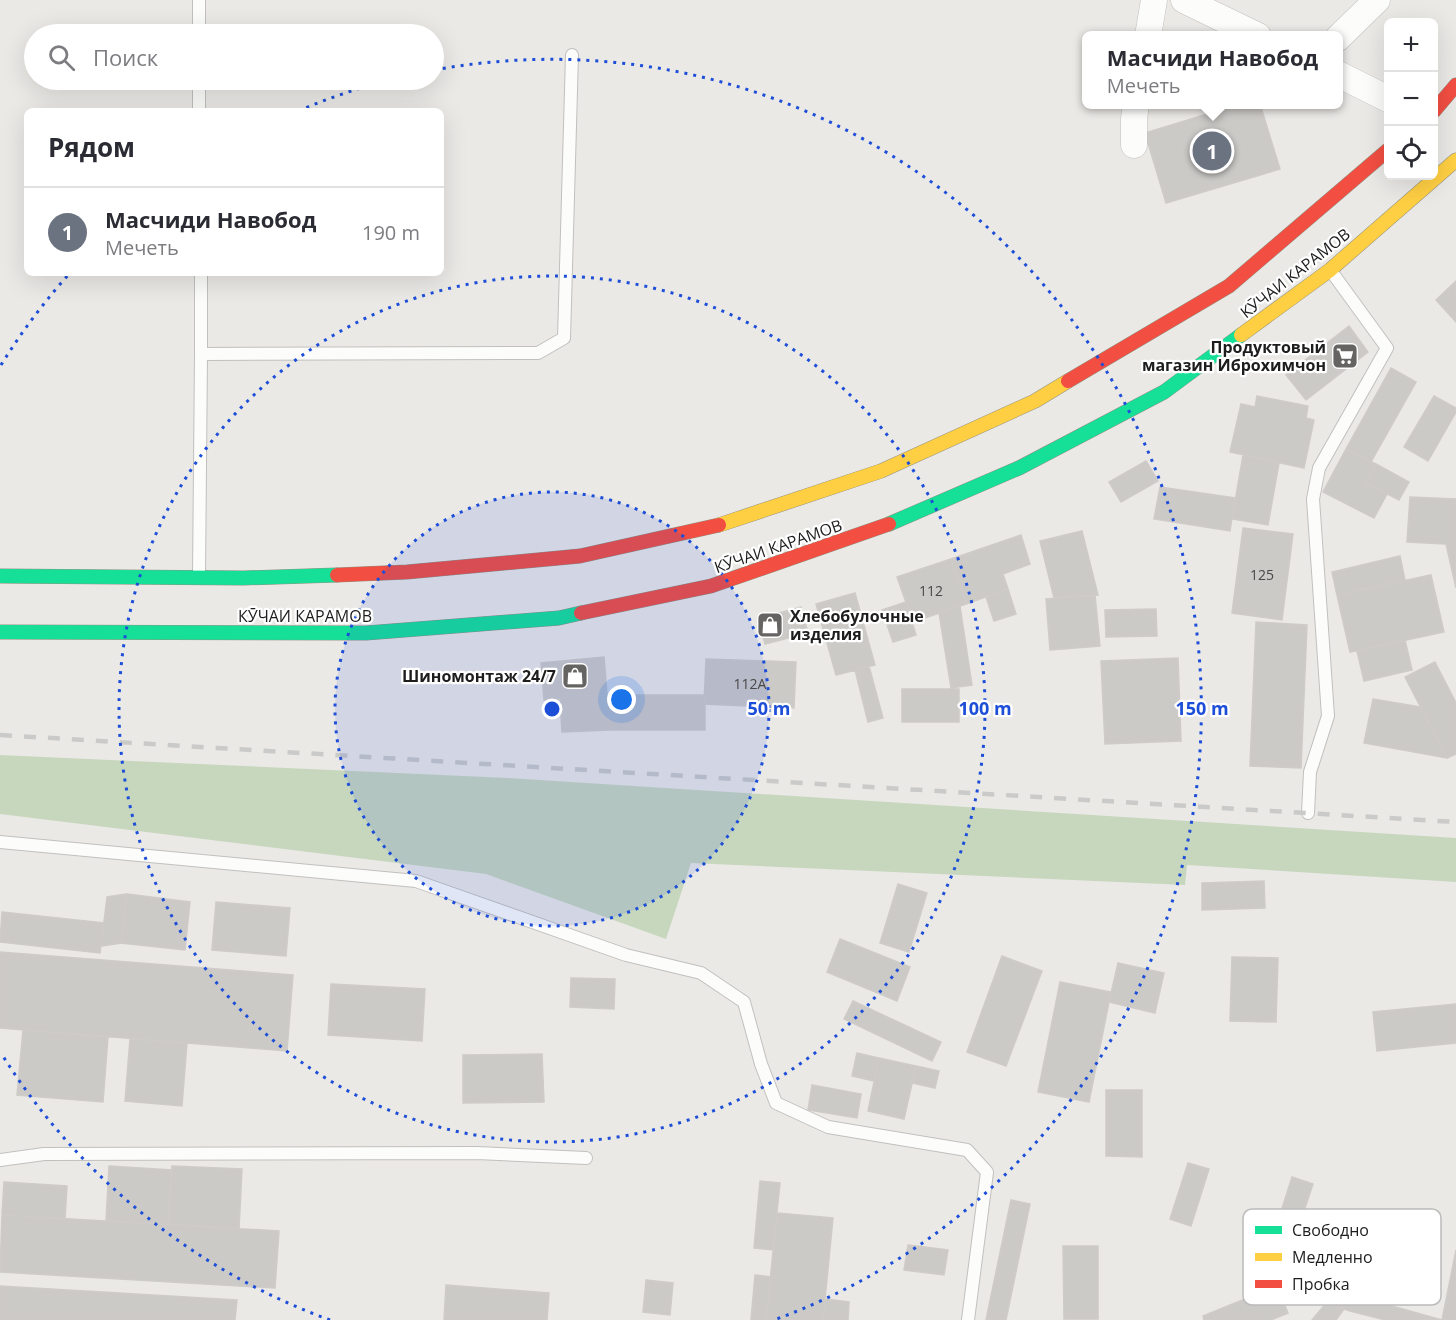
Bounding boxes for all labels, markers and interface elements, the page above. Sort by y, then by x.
map controls [1384,18,1438,180]
button: + [1384,18,1438,72]
search box [24,24,444,90]
popup [1082,31,1343,109]
icon: search [45,41,78,74]
text: Поиск [93,42,158,72]
text: Масчиди Навобод [1107,42,1318,72]
text: Мечеть [1107,72,1181,99]
button: − [1384,72,1438,126]
button: locate [1384,126,1438,180]
pin: 1 [1192,128,1232,174]
text: Рядом [48,129,135,165]
text: Масчиди Навобод [105,204,316,234]
text: 1 [62,219,73,246]
text: 190 m [362,219,420,246]
street label: КӮЧАИ КАРАМОВ [1235,223,1355,323]
text: Мечеть [105,234,179,261]
place label: Продуктовый магазин Иброхимчон [1142,336,1326,376]
supermarket icon: Продуктовый магазин Иброхимчон [1330,341,1360,371]
street label: КӮЧАИ КАРАМОВ [711,514,845,578]
house number: 125 [1250,565,1274,584]
house number: 112 [919,581,943,600]
street label: КӮЧАИ КАРАМОВ [238,605,372,627]
place label: Хлебобулочные изделия [790,605,924,645]
shop icon: Хлебобулочные изделия [755,610,785,640]
shop icon: Шиномонтаж 24/7 [560,661,590,691]
place label: Шиномонтаж 24/7 [402,665,556,687]
house number: 112А [734,674,767,693]
your location [607,685,636,714]
text: 50 m [748,696,790,720]
text: 100 m [958,696,1012,720]
text: 150 m [1175,696,1229,720]
centre of rings [542,699,562,719]
legend [1243,1209,1441,1305]
text: Свободно [1292,1219,1369,1241]
text: Медленно [1292,1246,1373,1268]
text: Пробка [1292,1273,1350,1295]

